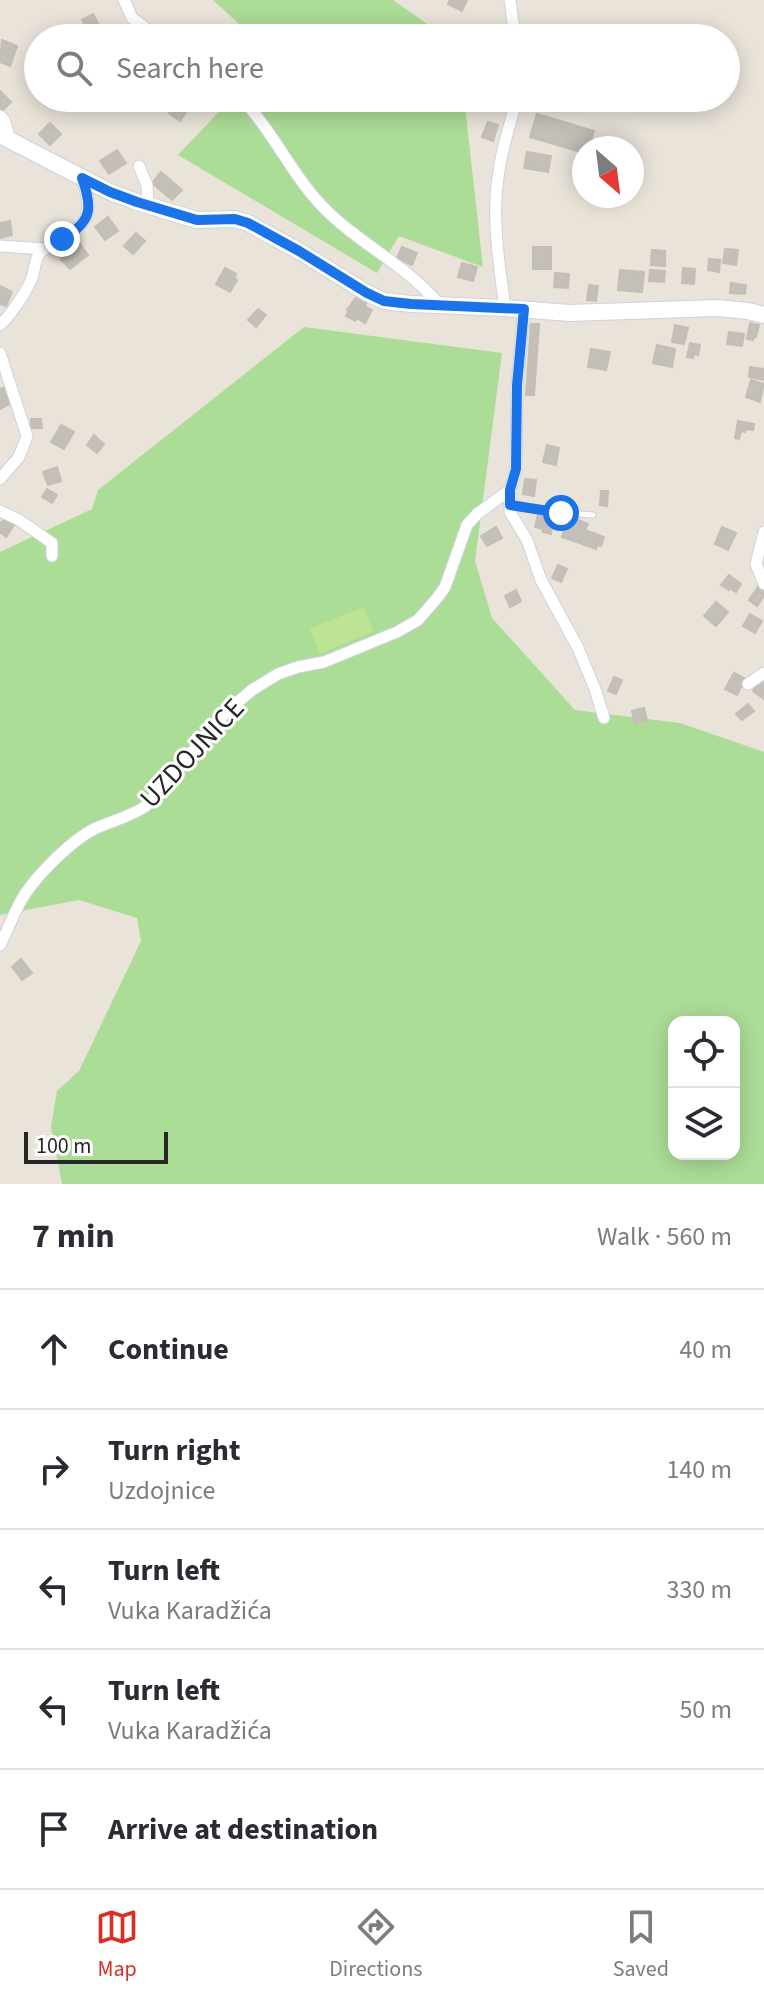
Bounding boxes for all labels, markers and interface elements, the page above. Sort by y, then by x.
search box [24,24,740,112]
icon: search [52,46,96,90]
text: Search here [116,47,264,90]
north arrow [572,136,644,208]
route end [44,221,80,257]
route start [543,495,579,531]
street label: UZDOJNICE [130,689,254,817]
map controls [668,1016,740,1160]
button: locate [668,1016,740,1088]
button: layers [668,1088,740,1160]
scale bar [24,1128,168,1164]
text: 100 m [36,1130,91,1162]
text: 7 min [32,1212,115,1261]
text: Walk · 560 m [597,1218,732,1255]
icon: ahead [32,1327,76,1371]
text: Continue [108,1328,229,1371]
text: 40 m [679,1331,732,1368]
text: Turn right [108,1429,240,1472]
icon: right [32,1447,76,1491]
text: 140 m [666,1451,732,1488]
text: Uzdojnice [108,1472,215,1509]
text: Turn left [108,1549,220,1592]
icon: left [32,1567,76,1611]
text: 330 m [666,1571,732,1608]
text: Vuka Karadžića [108,1592,272,1629]
text: Turn left [108,1669,220,1712]
icon: left [32,1687,76,1731]
text: 50 m [679,1691,732,1728]
text: Vuka Karadžića [108,1712,272,1749]
icon: arrive [32,1807,76,1851]
text: Arrive at destination [108,1808,378,1851]
tab: Map [95,1905,139,1985]
tab: Directions [329,1905,422,1985]
tab: Saved [613,1905,669,1985]

